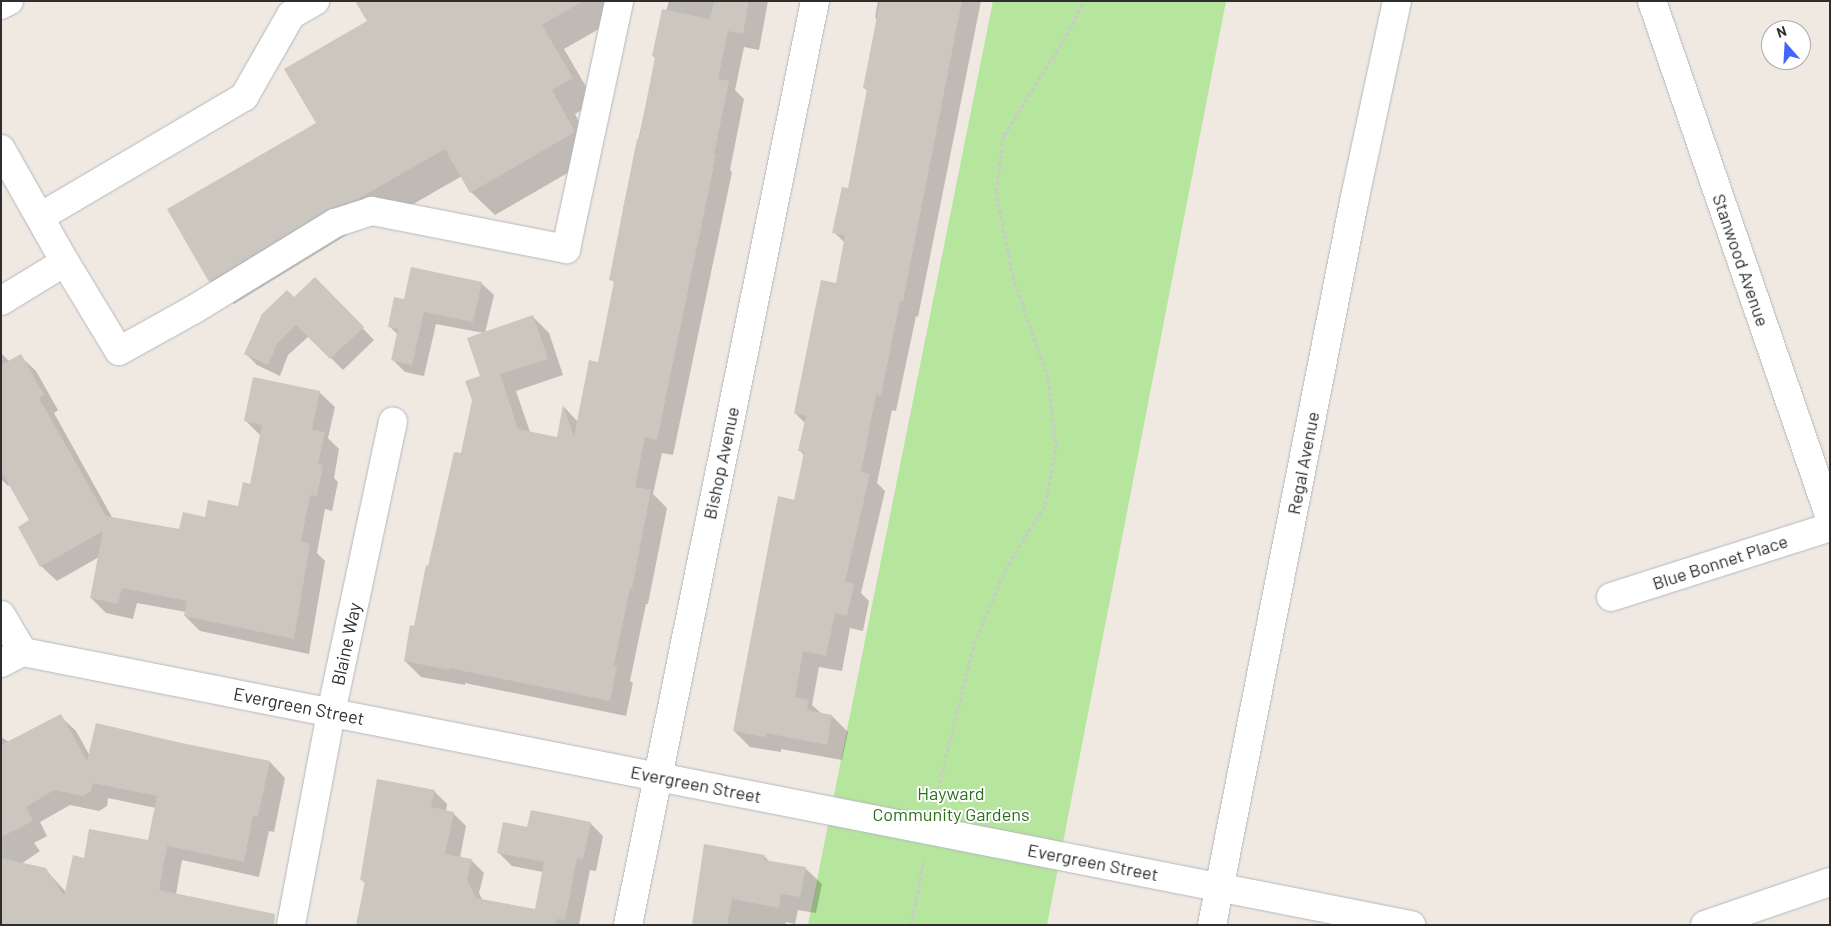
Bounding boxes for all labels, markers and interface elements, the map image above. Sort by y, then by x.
north arrow [1761,20,1811,70]
text: N [1774,22,1788,41]
street label: Stanwood Avenue [1708,191,1774,329]
street label: Bishop Avenue [699,405,743,521]
street label: Regal Avenue [1282,410,1324,516]
street label: Blue Bonnet Place [1650,530,1790,594]
street label: Blaine Way [327,601,365,687]
street label: Evergreen Street [232,683,366,729]
street label: Evergreen Street [629,761,763,807]
park label: Hayward Community Gardens [872,783,1030,826]
street label: Evergreen Street [1026,839,1160,885]

